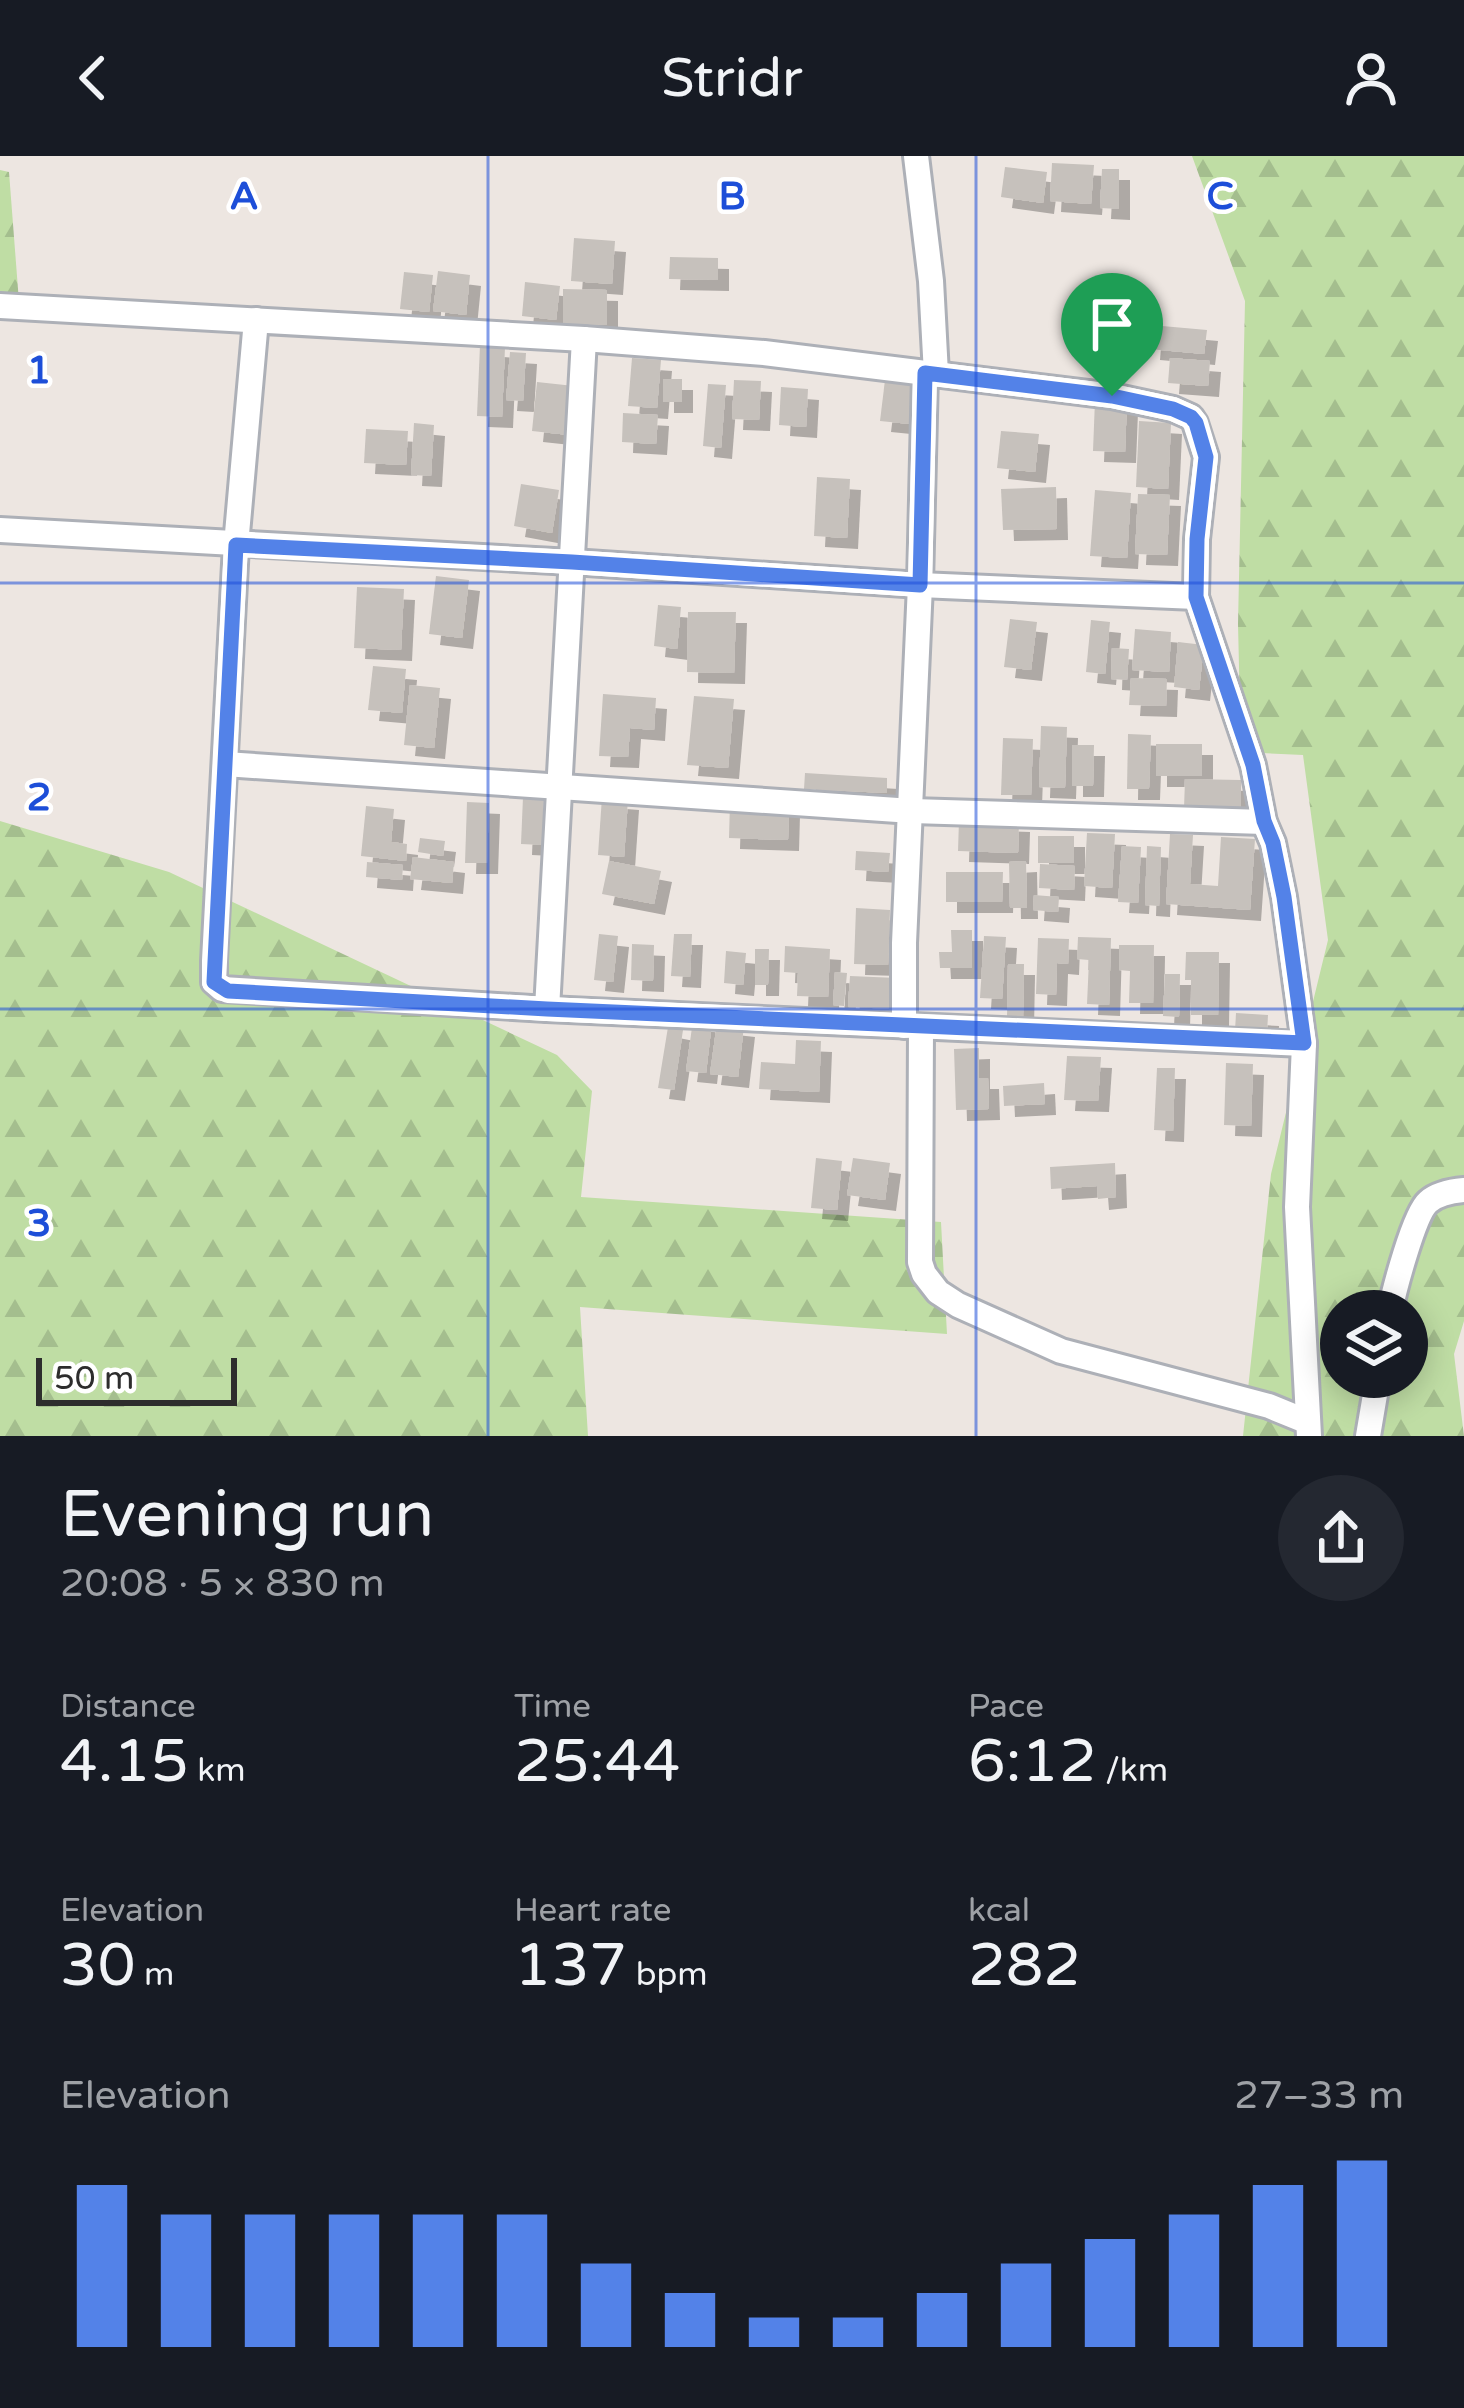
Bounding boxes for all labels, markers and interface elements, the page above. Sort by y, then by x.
icon: back [60,45,126,111]
icon: person [1338,45,1404,111]
text: Stridr [661,46,803,111]
text: A [229,173,259,220]
text: B [718,173,746,220]
text: C [1206,173,1234,220]
pin [1061,273,1163,396]
icon: arrive [1079,291,1145,357]
text: 1 [27,347,51,394]
text: 2 [27,774,51,821]
text: 3 [27,1200,51,1247]
map controls [1320,1290,1428,1398]
button: layers [1320,1290,1428,1398]
scale bar [36,1352,237,1405]
text: 50 m [54,1359,134,1398]
text: Evening run [60,1475,434,1555]
button: share [1278,1475,1404,1601]
text: 20:08 · 5 × 830 m [60,1560,385,1607]
text: Distance [60,1687,196,1726]
text: Time [514,1687,591,1726]
text: Pace [968,1687,1044,1726]
text: 4.15 [60,1726,189,1798]
text: 25:44 [514,1726,680,1798]
text: 6:12 [968,1726,1097,1798]
text: km [189,1751,246,1790]
text: /km [1097,1751,1168,1790]
text: Elevation [60,1891,204,1930]
text: Heart rate [514,1891,671,1930]
text: kcal [968,1891,1030,1930]
text: 30 [60,1930,135,2002]
text: 137 [514,1930,627,2002]
text: 282 [968,1930,1081,2002]
text: m [135,1955,174,1994]
text: bpm [627,1955,708,1994]
text: Elevation [60,2072,230,2119]
text: 27–33 m [1234,2072,1404,2119]

